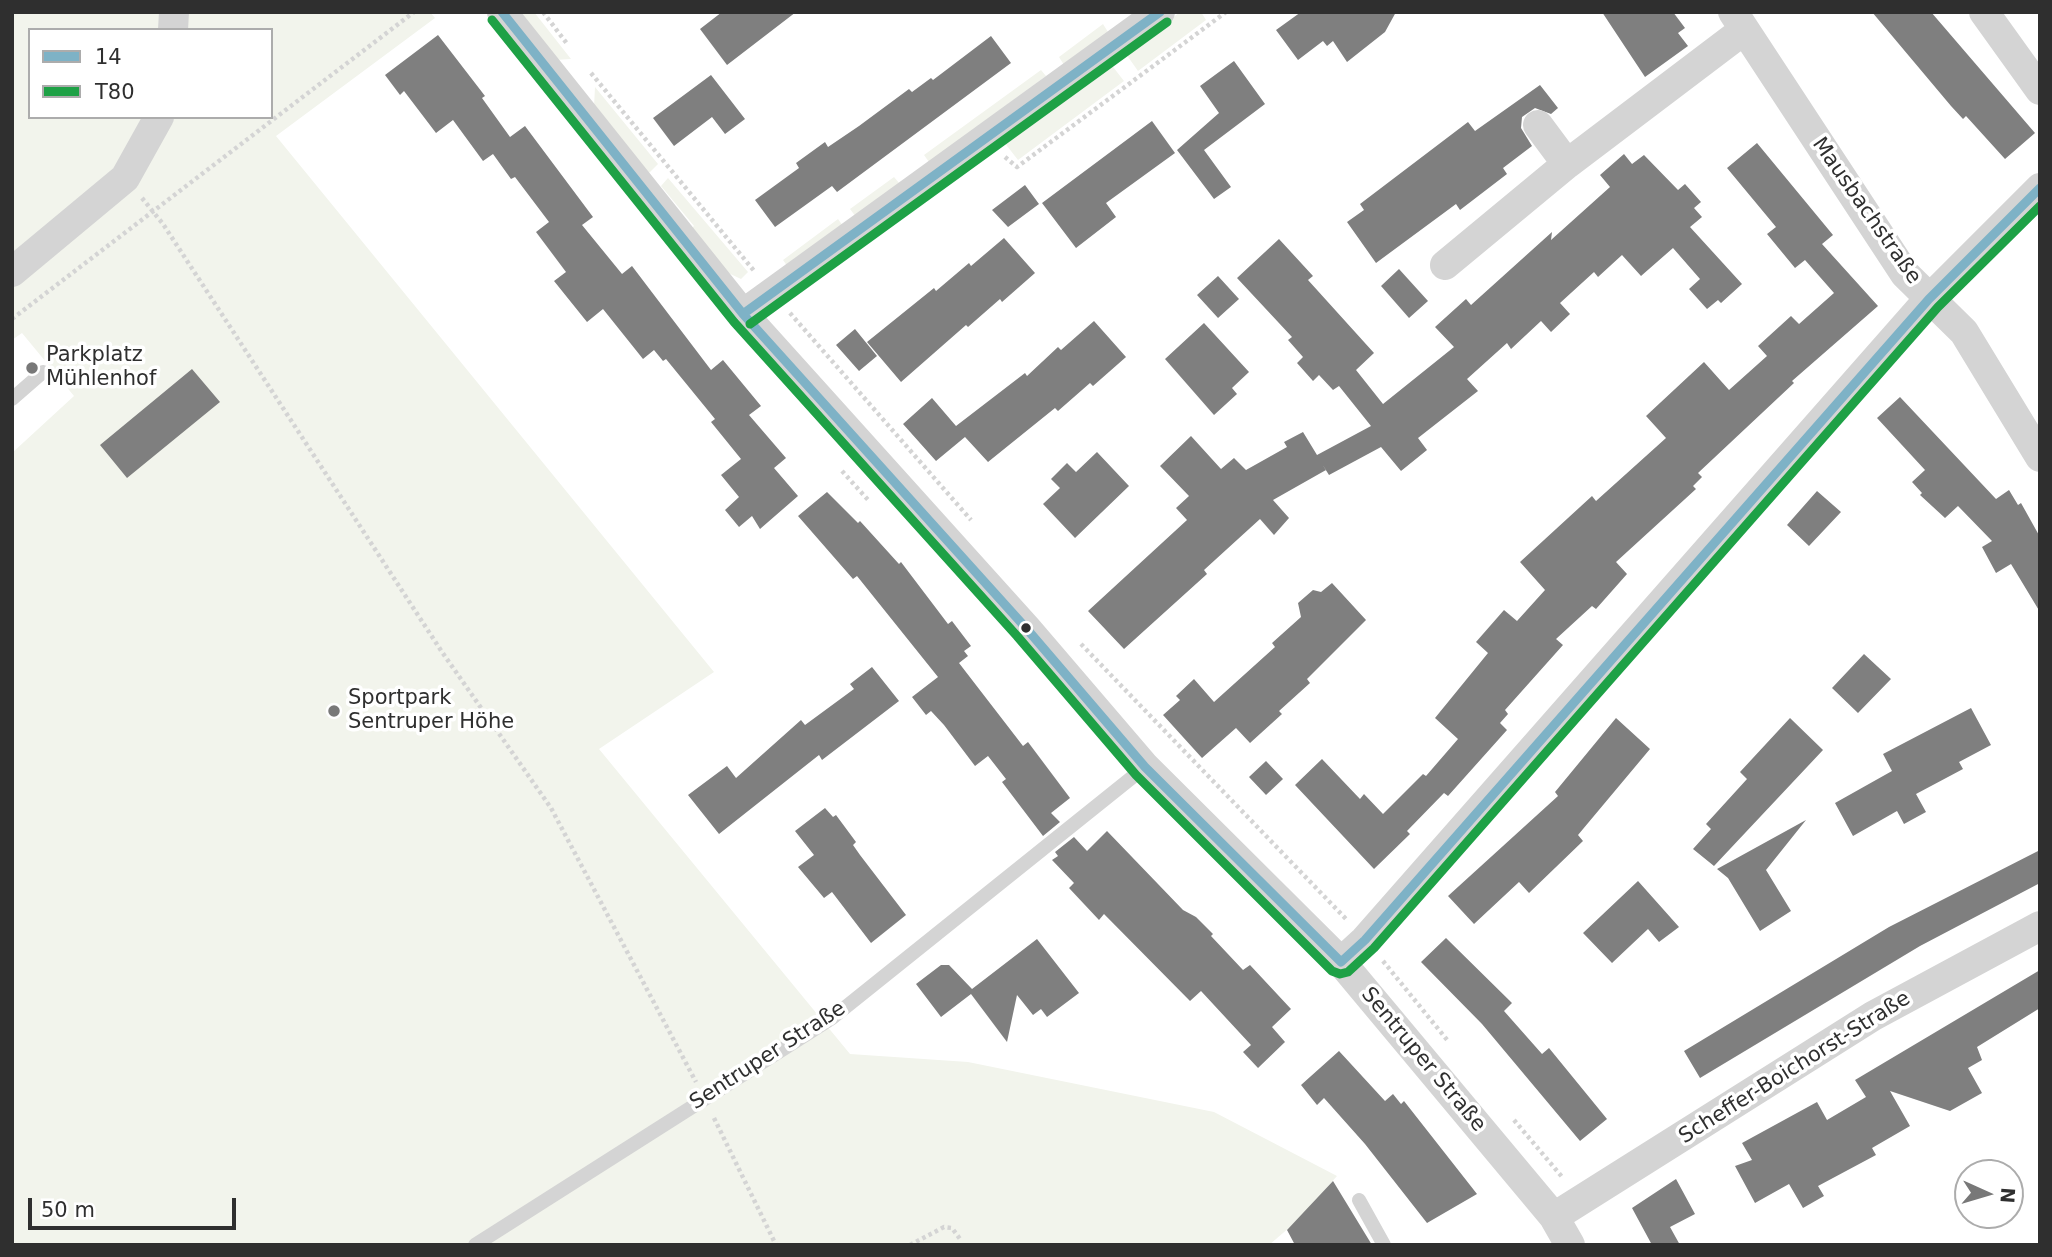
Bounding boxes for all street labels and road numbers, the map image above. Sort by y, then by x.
street label: Mausbachstraße [1806,133,1926,289]
street label: Sentruper Straße [1355,983,1491,1137]
street label: Scheffer-Boichorst-Straße [1675,986,1915,1150]
street label: Sentruper Straße [685,996,851,1116]

